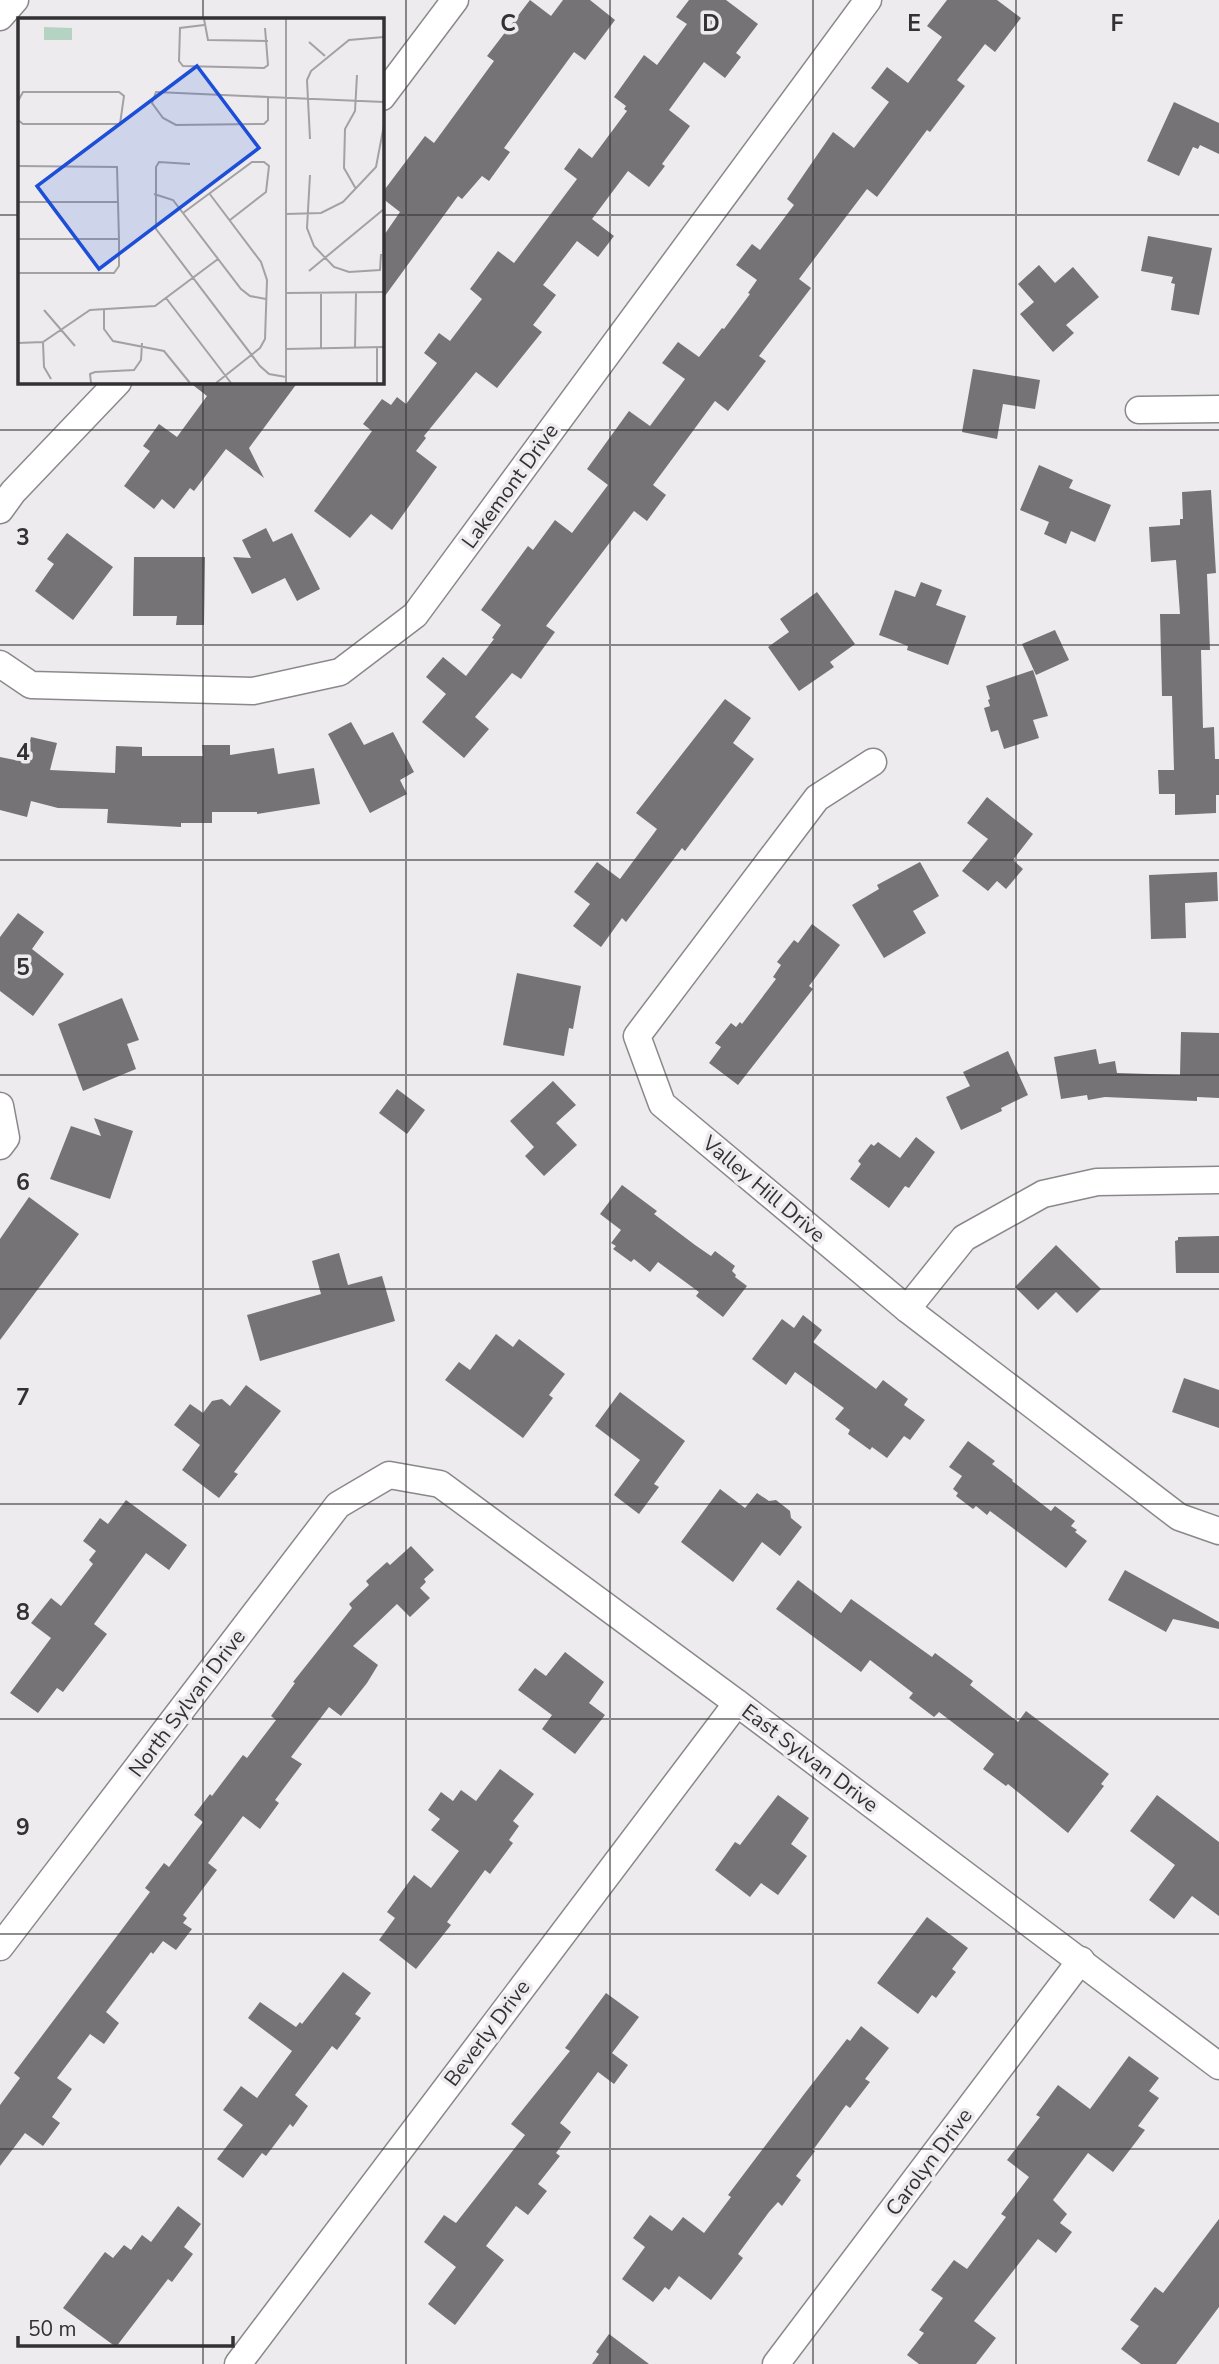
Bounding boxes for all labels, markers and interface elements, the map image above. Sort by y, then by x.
text: C [500,8,516,39]
text: D [702,8,720,39]
text: E [907,8,921,39]
text: F [1111,8,1124,39]
inset map [18,18,383,383]
street label: Lakemont Drive [455,418,565,554]
text: 3 [16,522,30,553]
text: 4 [16,737,30,768]
text: 5 [16,952,30,983]
street label: Valley Hill Drive [696,1129,831,1249]
text: 6 [16,1167,30,1198]
text: 7 [16,1382,30,1413]
text: 8 [16,1597,30,1628]
street label: North Sylvan Drive [122,1623,252,1783]
street label: East Sylvan Drive [736,1697,884,1819]
text: 9 [16,1812,30,1843]
street label: Beverly Drive [438,1974,536,2092]
street label: Carolyn Drive [879,2103,979,2221]
scale bar [18,2304,233,2348]
text: 50 m [28,2315,77,2343]

